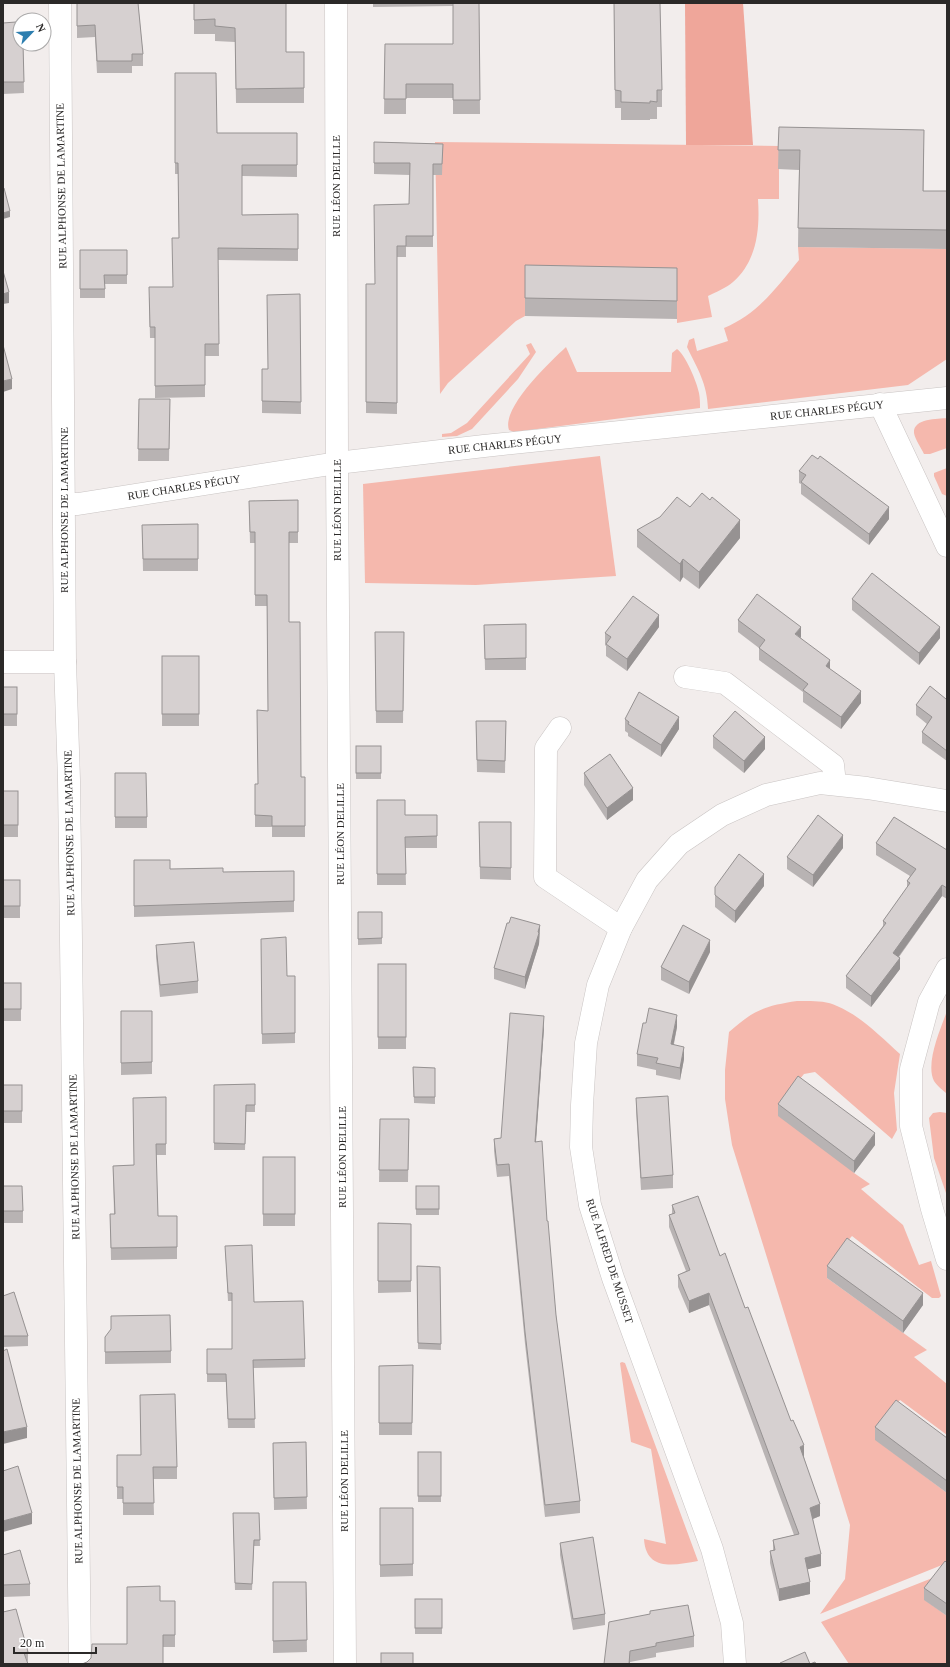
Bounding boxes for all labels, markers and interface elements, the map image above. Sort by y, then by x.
north arrow [12,12,52,52]
text: N [34,22,48,34]
street label: RUE ALPHONSE DE LAMARTINE [54,103,68,269]
street label: RUE LÉON DELILLE [330,135,342,237]
street label: RUE CHARLES PÉGUY [770,398,885,422]
street label: RUE ALPHONSE DE LAMARTINE [58,427,70,593]
street label: RUE CHARLES PÉGUY [448,432,563,456]
street label: RUE LÉON DELILLE [331,459,343,561]
street label: RUE CHARLES PÉGUY [127,472,241,502]
street label: RUE ALPHONSE DE LAMARTINE [62,750,76,916]
street label: RUE LÉON DELILLE [334,783,346,885]
street label: RUE ALPHONSE DE LAMARTINE [67,1074,81,1240]
street label: RUE LÉON DELILLE [336,1106,348,1208]
street label: RUE ALFRED DE MUSSET [584,1197,636,1325]
street label: RUE ALPHONSE DE LAMARTINE [70,1398,84,1564]
street label: RUE LÉON DELILLE [338,1430,350,1532]
scale bar [14,1629,96,1655]
text: 20 m [20,1636,45,1650]

